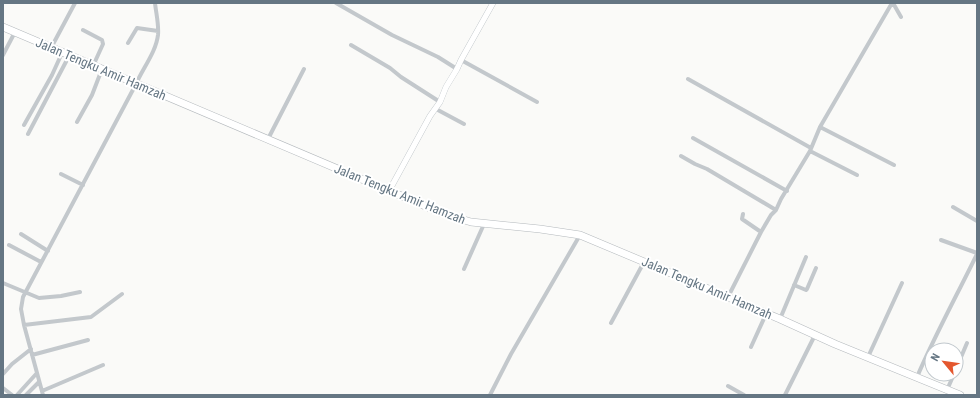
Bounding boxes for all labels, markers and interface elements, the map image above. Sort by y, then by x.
street label: Jalan Tengku Amir Hamzah [33,35,169,103]
street label: Jalan Tengku Amir Hamzah [332,161,468,227]
street label: Jalan Tengku Amir Hamzah [639,254,775,322]
north arrow [924,342,964,382]
text: N [928,351,943,363]

